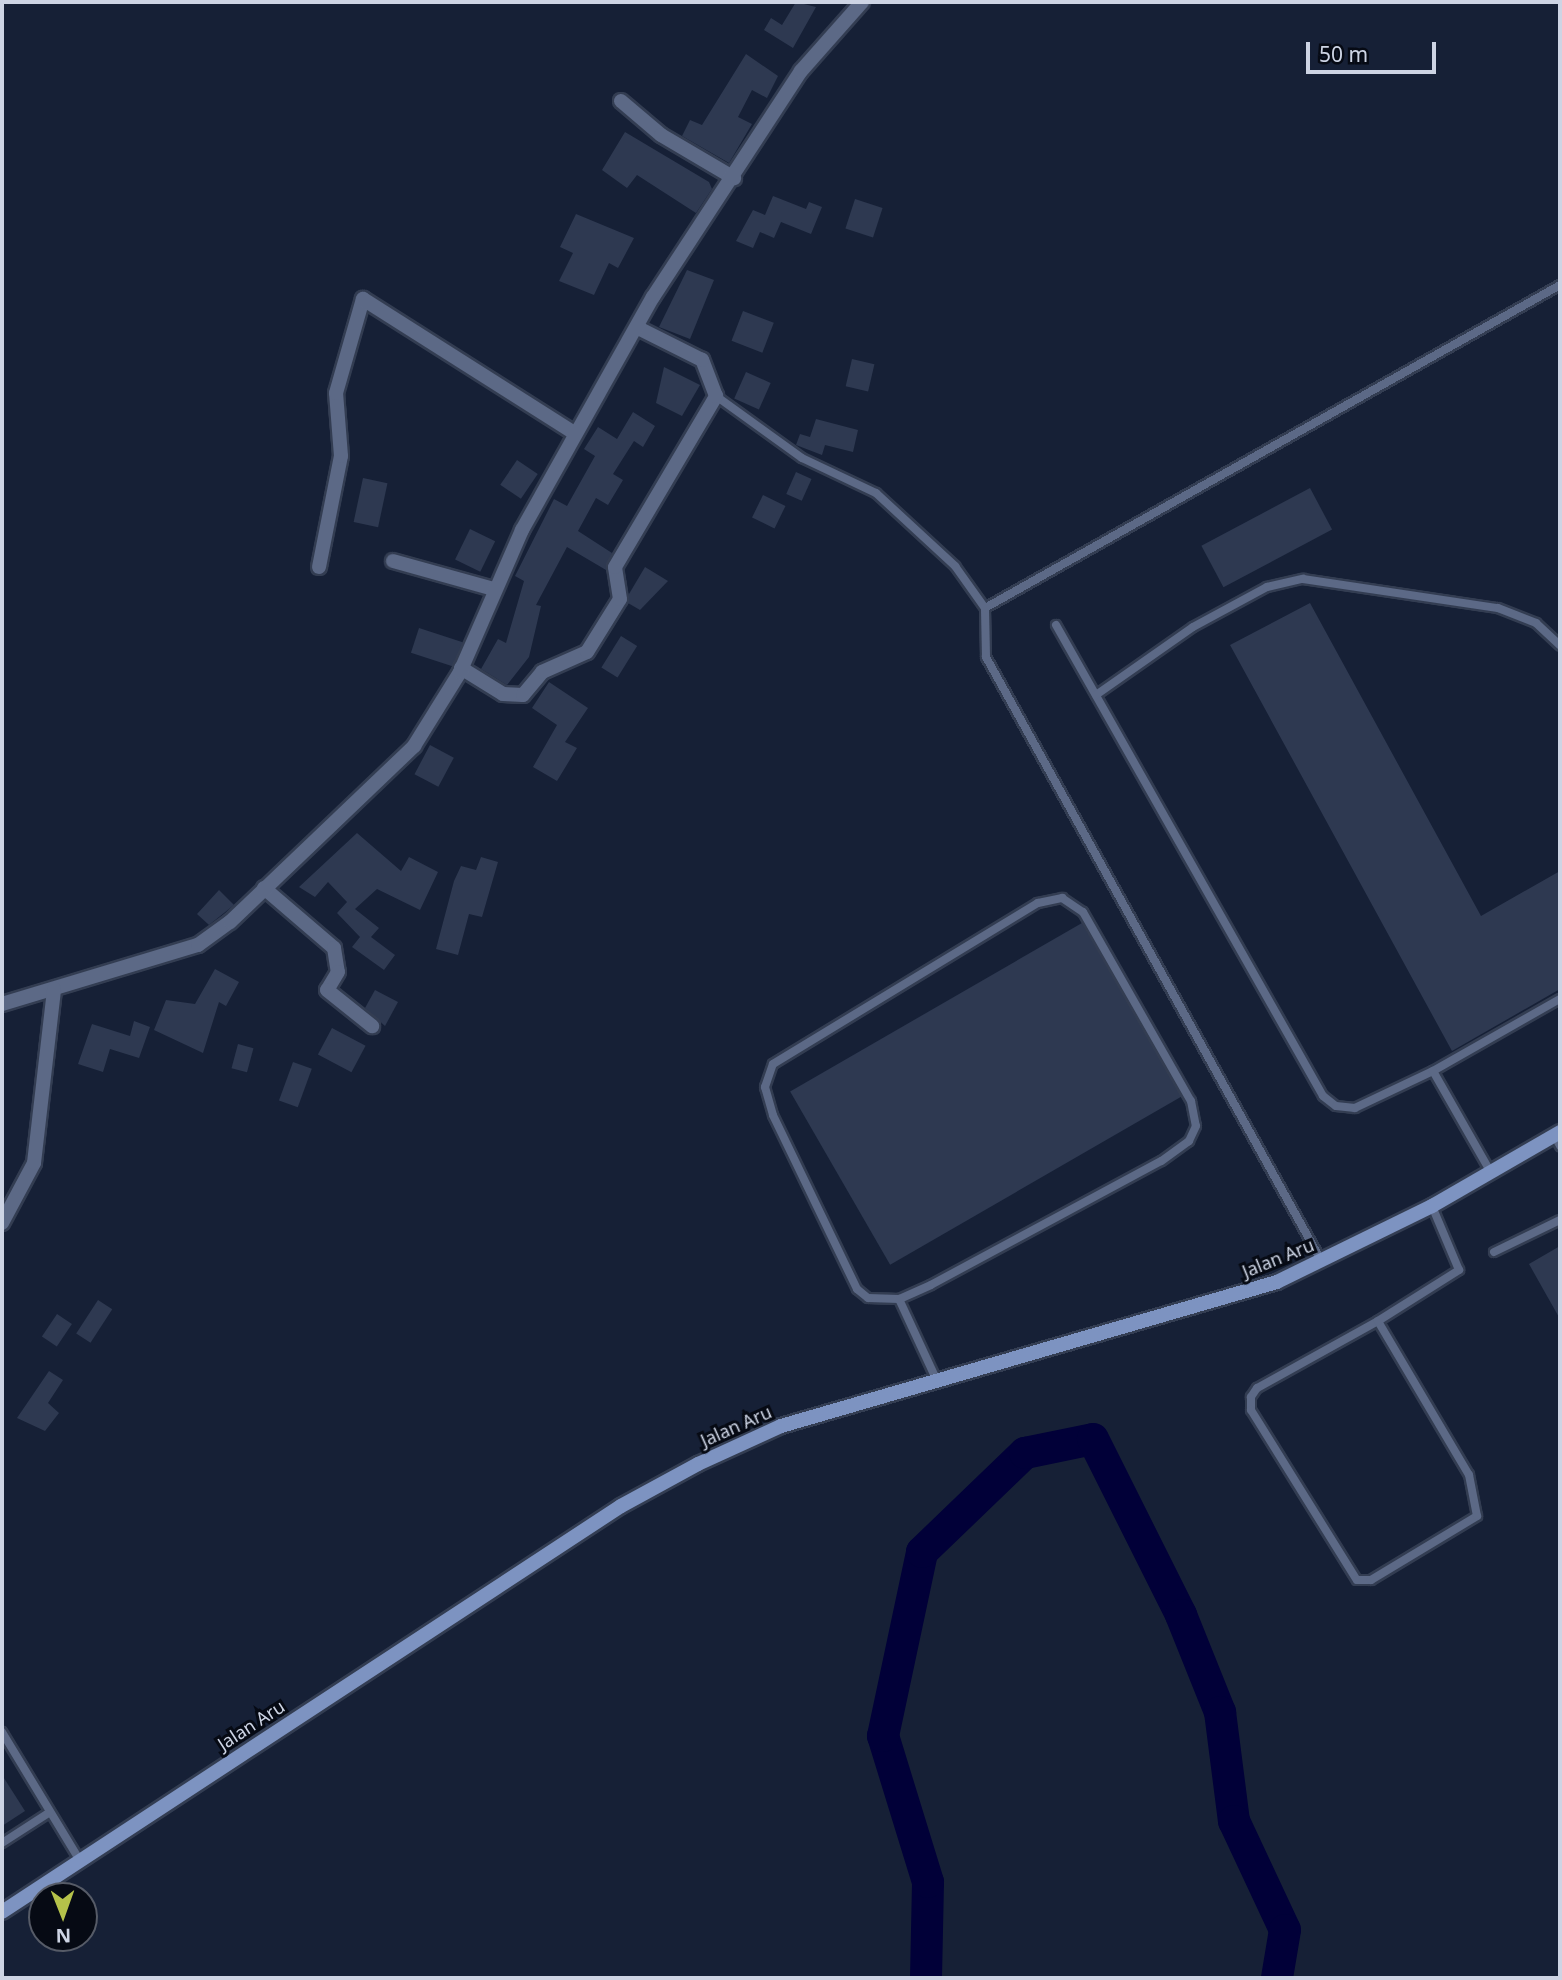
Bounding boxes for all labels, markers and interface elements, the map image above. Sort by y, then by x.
scale bar [1310,28,1440,72]
text: 50 m [1319,40,1368,68]
street label: Jalan Aru [1239,1234,1317,1282]
street label: Jalan Aru [697,1401,775,1451]
street label: Jalan Aru [213,1695,289,1755]
north arrow [28,1882,98,1952]
text: N [55,1923,71,1949]

